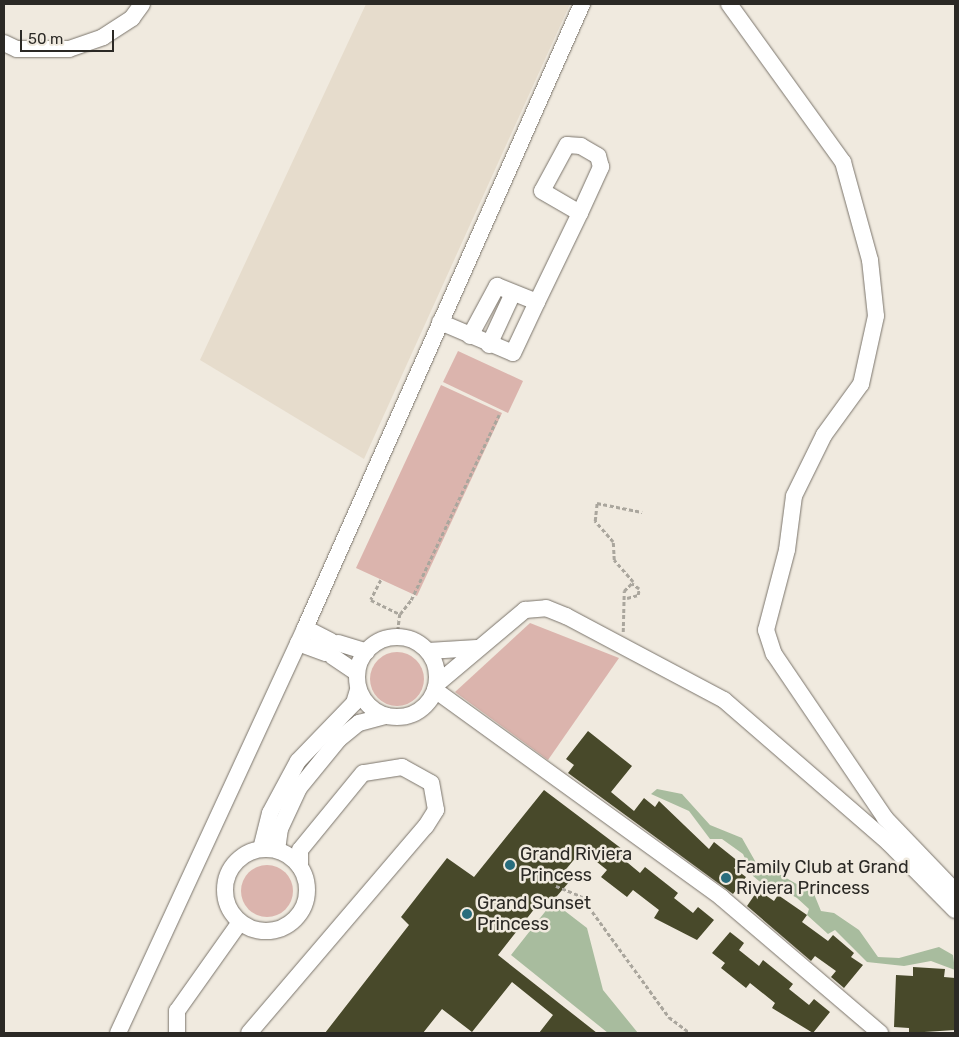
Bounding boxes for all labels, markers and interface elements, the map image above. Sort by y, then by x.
scale bar [22,20,116,52]
text: 50 m [28,30,63,48]
place label: Grand Riviera Princess [520,844,632,886]
place label: Family Club at Grand Riviera Princess [736,857,909,900]
marker: Grand Riviera Princess [504,859,516,871]
marker: Family Club at Grand Riviera Princess [720,872,732,884]
place label: Grand Sunset Princess [477,893,591,936]
marker: Grand Sunset Princess [461,908,473,920]

